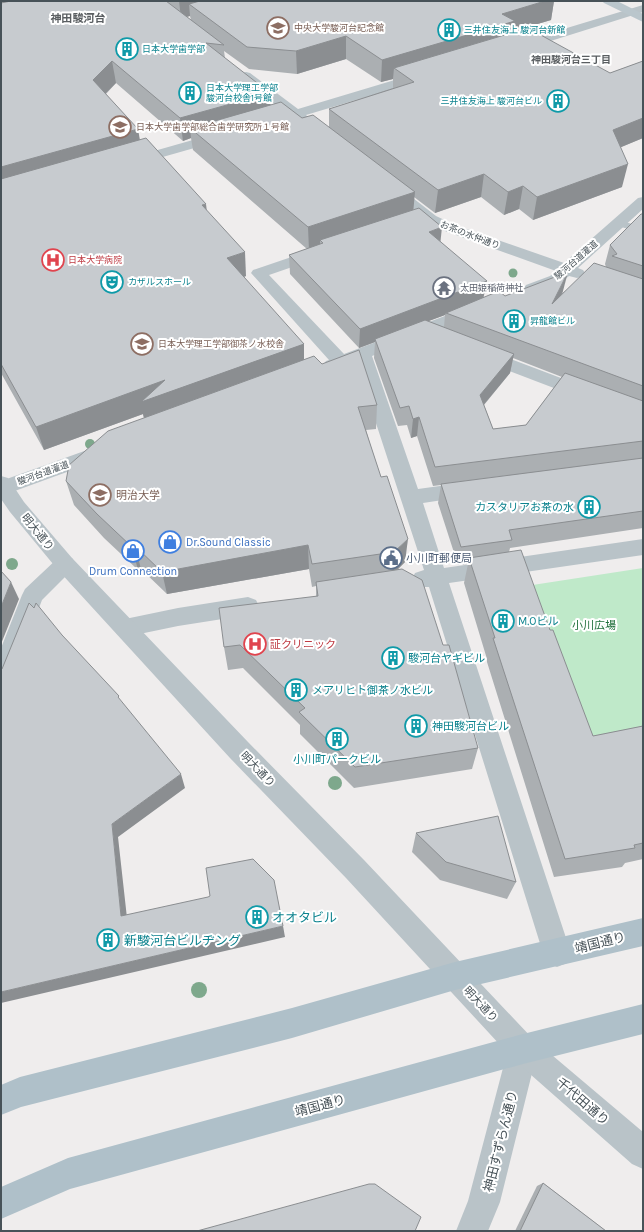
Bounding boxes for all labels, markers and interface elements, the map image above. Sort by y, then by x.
district label: 神田駿河台 [51,12,106,25]
school or university icon: 中央大学駿河台記念館 [265,15,291,41]
building icon: 三井住友海上 駿河台新館 [436,17,462,43]
place label: 中央大学駿河台記念館 [294,23,384,33]
place label: 三井住友海上 駿河台新館 [464,25,565,35]
building icon: 日本大学歯学部 [114,36,140,62]
place label: 日本大学歯学部 [142,44,205,54]
district label: 神田駿河台三丁目 [531,54,611,66]
building icon: 日本大学理工学部 駿河台校舎1号館 [177,80,203,106]
place label: 日本大学理工学部 駿河台校舎1号館 [206,83,278,103]
building icon: 三井住友海上 駿河台ビル [545,88,571,114]
place label: 三井住友海上 駿河台ビル [441,96,542,106]
school or university icon: 日本大学歯学部総合歯学研究所１号館 [107,114,133,140]
place label: 日本大学歯学部総合歯学研究所１号館 [136,122,289,132]
street label: お茶の水仲通り [439,218,502,251]
street label: 駿河台道灌道 [552,239,600,281]
hospital icon: 日本大学病院 [40,247,66,273]
place label: 日本大学病院 [68,255,122,265]
theatre icon: カザルスホール [99,269,125,295]
temple icon: 太田姫稲荷神社 [431,275,457,301]
place label: カザルスホール [128,277,191,287]
place label: 太田姫稲荷神社 [460,283,523,293]
building icon: 昇龍館ビル [501,308,527,334]
place label: 昇龍館ビル [530,316,575,326]
school or university icon: 日本大学理工学部御茶ノ水校舎 [129,331,155,357]
place label: 日本大学理工学部御茶ノ水校舎 [158,339,284,349]
street label: 駿河台道灌道 [16,459,70,487]
school or university icon: 明治大学 [87,482,113,508]
place label: 明治大学 [116,489,160,502]
building icon: カスタリアお茶の水 [576,494,602,520]
place label: カスタリアお茶の水 [475,501,574,514]
street label: 明大通り [19,511,57,554]
shop icon: Dr.Sound Classic [157,529,183,555]
place label: Dr.Sound Classic [186,536,271,549]
shop icon: Drum Connection [120,538,146,564]
public building icon: 小川町郵便局 [378,545,404,571]
place label: 小川町郵便局 [406,552,472,565]
place label: Drum Connection [89,565,177,578]
building icon: M.Oビル [490,608,516,634]
place label: M.Oビル [518,615,558,628]
park label: 小川広場 [572,619,616,632]
hospital icon: 証クリニック [242,631,268,657]
place label: 証クリニック [270,638,336,651]
building icon: 駿河台ヤギビル [380,645,406,671]
place label: 駿河台ヤギビル [408,652,485,665]
building icon: メアリヒト御茶ノ水ビル [283,677,309,703]
place label: メアリヒト御茶ノ水ビル [312,684,433,697]
building icon: 神田駿河台ビル [403,713,429,739]
place label: 神田駿河台ビル [432,720,509,733]
building icon: 小川町パークビル [324,726,350,752]
street label: 明大通り [238,749,278,790]
place label: 小川町パークビル [293,753,381,766]
building icon: オオタビル [244,904,270,930]
place label: オオタビル [272,910,337,925]
building icon: 新駿河台ビルヂング [95,927,121,953]
street label: 靖国通り [573,929,627,956]
place label: 新駿河台ビルヂング [124,933,241,948]
street label: 明大通り [461,984,500,1025]
street label: 千代田通り [553,1074,612,1128]
street label: 神田すずらん通り [481,1089,520,1193]
street label: 靖国通り [293,1092,347,1119]

